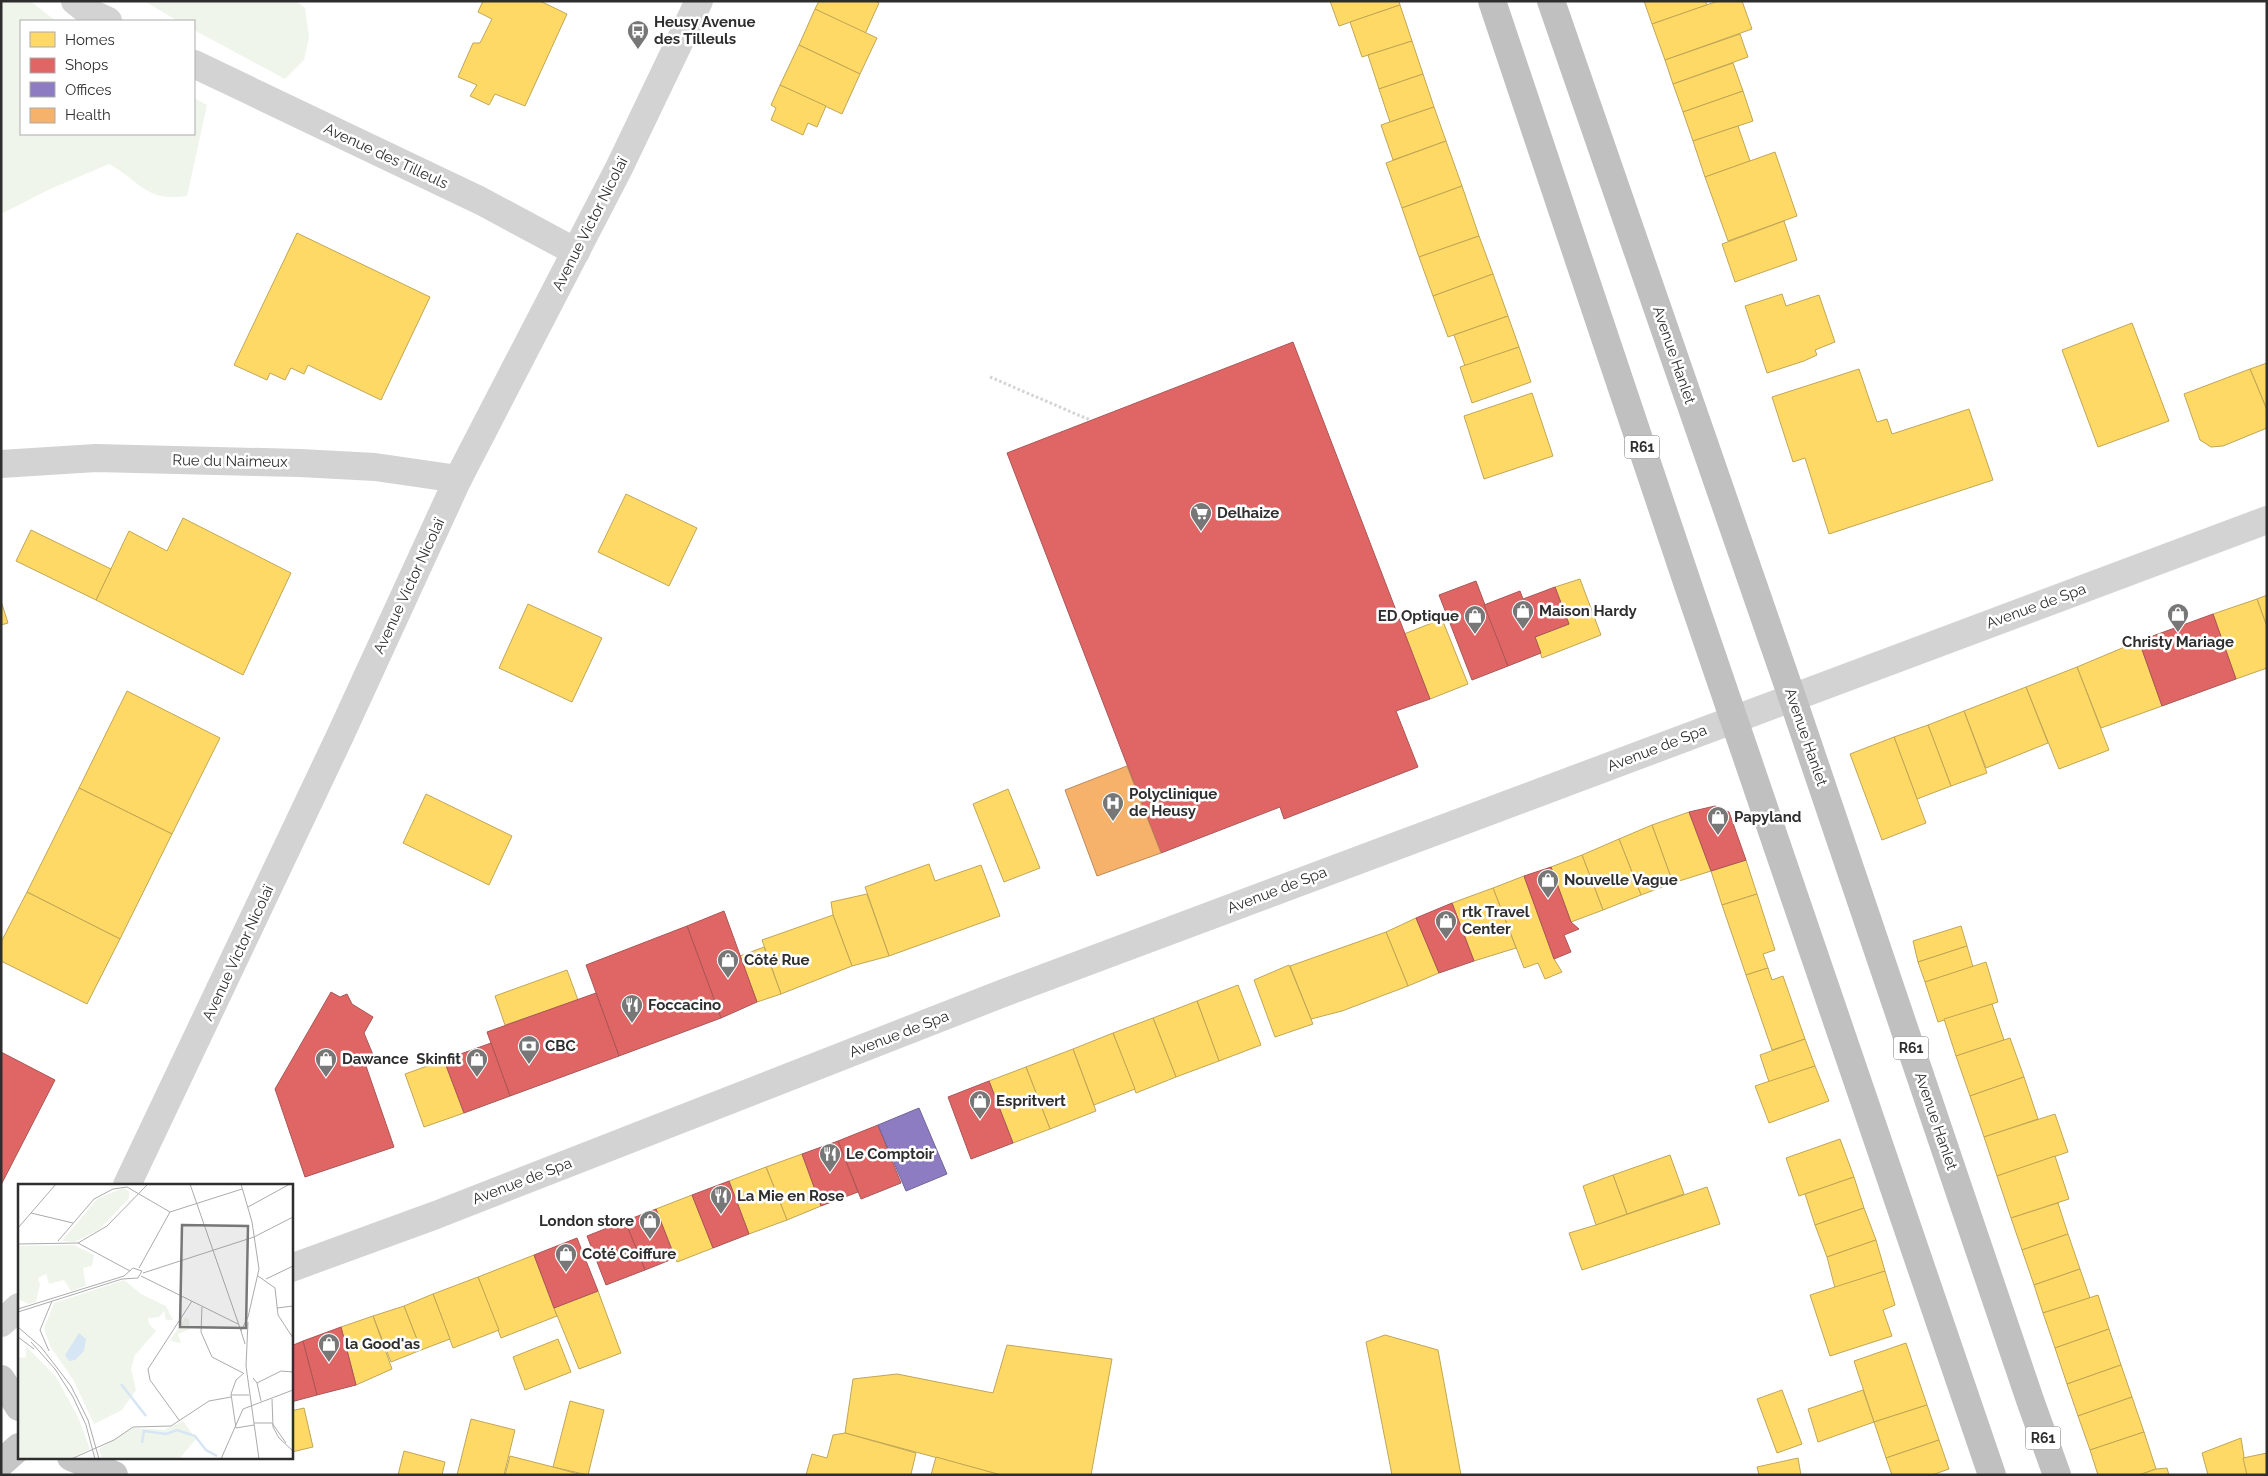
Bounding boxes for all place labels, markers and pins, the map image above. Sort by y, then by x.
place label: Heusy Avenue des Tilleuls [654,13,755,48]
bus stop icon: Heusy Avenue des Tilleuls [626,19,650,50]
supermarket icon: Delhaize [1189,501,1213,532]
place label: Delhaize [1217,504,1279,522]
shop icon: Maison Hardy [1511,599,1535,630]
place label: Maison Hardy [1539,602,1638,620]
shop icon: Christy Mariage [2166,602,2190,633]
shop icon: ED Optique [1463,604,1487,635]
place label: ED Optique [1378,607,1459,625]
place label: Christy Mariage [2122,633,2234,651]
place label: Polyclinique de Heusy [1129,785,1217,820]
hospital icon: Polyclinique de Heusy [1101,791,1125,822]
shop icon: Papyland [1706,805,1730,836]
place label: Papyland [1734,808,1802,826]
shop icon: Nouvelle Vague [1536,868,1560,899]
place label: Nouvelle Vague [1564,871,1678,889]
place label: rtk Travel Center [1462,903,1530,938]
shop icon: rtk Travel Center [1434,909,1458,940]
shop icon: Côté Rue [716,948,740,979]
place label: Côté Rue [744,951,810,969]
restaurant icon: Foccacino [620,993,644,1024]
place label: Foccacino [648,996,721,1014]
bank icon: CBC [517,1034,541,1065]
place label: CBC [545,1037,576,1055]
shop icon: Dawance [314,1047,338,1078]
shop icon: Skinfit [465,1047,489,1078]
place label: Dawance [342,1050,408,1068]
place label: Skinfit [416,1050,461,1068]
shop icon: Espritvert [968,1089,992,1120]
place label: Espritvert [996,1092,1066,1110]
restaurant icon: Le Comptoir [818,1142,842,1173]
place label: Le Comptoir [846,1145,935,1163]
restaurant icon: La Mie en Rose [709,1184,733,1215]
place label: La Mie en Rose [737,1187,844,1205]
shop icon: London store [638,1209,662,1240]
place label: London store [539,1212,634,1230]
shop icon: Coté Coiffure [554,1242,578,1273]
place label: Coté Coiffure [582,1245,676,1263]
shop icon: la Good'as [317,1332,341,1363]
place label: la Good'as [345,1335,420,1353]

